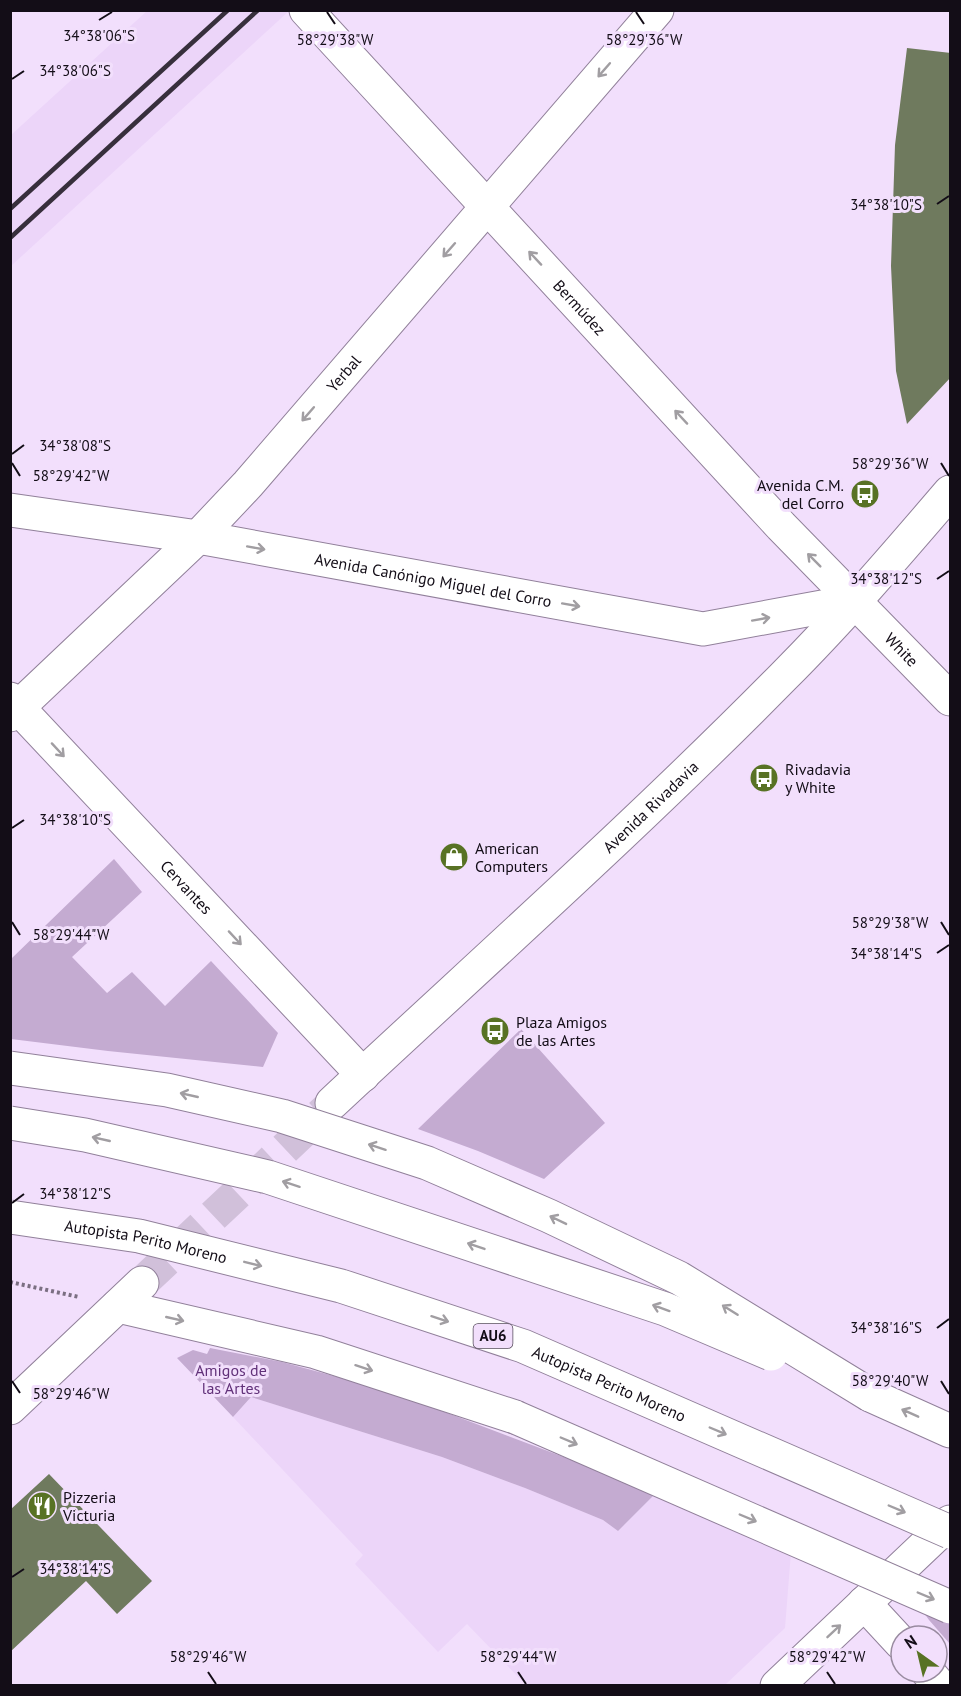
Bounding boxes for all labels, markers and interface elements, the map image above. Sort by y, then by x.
text: 34°38'06"S [63,26,135,45]
text: 58°29'38"W [297,30,374,49]
text: 58°29'36"W [606,30,683,49]
text: 34°38'06"S [39,61,111,80]
one-way arrow [597,62,611,77]
text: 34°38'10"S [850,195,922,214]
one-way arrow [442,242,455,258]
one-way arrow [528,251,542,266]
street label: Bermúdez [549,275,610,339]
street label: Yerbal [322,350,365,396]
one-way arrow [301,406,315,421]
one-way arrow [674,410,688,425]
text: 34°38'08"S [39,436,111,455]
text: 58°29'36"W [852,454,929,473]
text: 58°29'42"W [33,466,110,485]
place label: Avenida C.M. del Corro [757,475,844,513]
bus stop icon: Avenida C.M. del Corro [849,478,881,510]
one-way arrow [245,543,265,554]
street label: Avenida Canónigo Miguel del Corro [313,548,553,611]
one-way arrow [806,552,821,567]
text: 34°38'12"S [850,569,922,588]
one-way arrow [561,600,581,611]
one-way arrow [751,613,770,624]
street label: White [881,628,923,671]
one-way arrow [51,742,66,757]
street label: Avenida Rivadavia [599,757,702,857]
place label: Rivadavia y White [785,759,851,797]
bus stop icon: Rivadavia y White [748,762,780,794]
text: 34°38'10"S [39,810,111,829]
place label: American Computers [475,838,548,876]
shop icon: American Computers [438,841,470,873]
street label: Cervantes [156,856,217,918]
text: 58°29'38"W [852,913,929,932]
text: 58°29'44"W [33,925,110,944]
one-way arrow [228,930,242,945]
text: 34°38'14"S [850,944,922,963]
place label: Plaza Amigos de las Artes [516,1012,607,1050]
bus stop icon: Plaza Amigos de las Artes [479,1015,511,1047]
one-way arrow [180,1089,199,1100]
one-way arrow [92,1132,111,1144]
one-way arrow [368,1141,387,1152]
one-way arrow [282,1178,301,1189]
text: 34°38'12"S [39,1184,111,1203]
one-way arrow [549,1213,567,1225]
street label: Autopista Perito Moreno [63,1215,229,1267]
one-way arrow [467,1239,486,1250]
one-way arrow [243,1259,262,1271]
one-way arrow [652,1302,671,1313]
one-way arrow [722,1303,739,1315]
one-way arrow [165,1314,184,1326]
one-way arrow [430,1314,449,1325]
text: 34°38'16"S [850,1318,922,1337]
road number: AU6 [474,1324,512,1348]
street label: Autopista Perito Moreno [529,1341,689,1426]
park label: Amigos de las Artes [195,1360,267,1398]
one-way arrow [354,1363,373,1374]
text: 58°29'40"W [852,1371,929,1390]
text: 58°29'46"W [33,1384,110,1403]
one-way arrow [901,1407,920,1418]
one-way arrow [709,1426,727,1437]
one-way arrow [559,1436,577,1447]
place label: Pizzeria Victuria [62,1487,116,1525]
restaurant icon: Pizzeria Victuria [26,1490,58,1522]
one-way arrow [888,1504,906,1515]
one-way arrow [738,1513,756,1525]
text: 34°38'14"S [39,1559,111,1578]
one-way arrow [917,1591,935,1602]
one-way arrow [827,1624,842,1638]
north arrow [889,1624,949,1684]
text: N [901,1630,921,1653]
text: 58°29'46"W [170,1647,247,1666]
text: 58°29'44"W [480,1647,557,1666]
text: 58°29'42"W [789,1647,866,1666]

